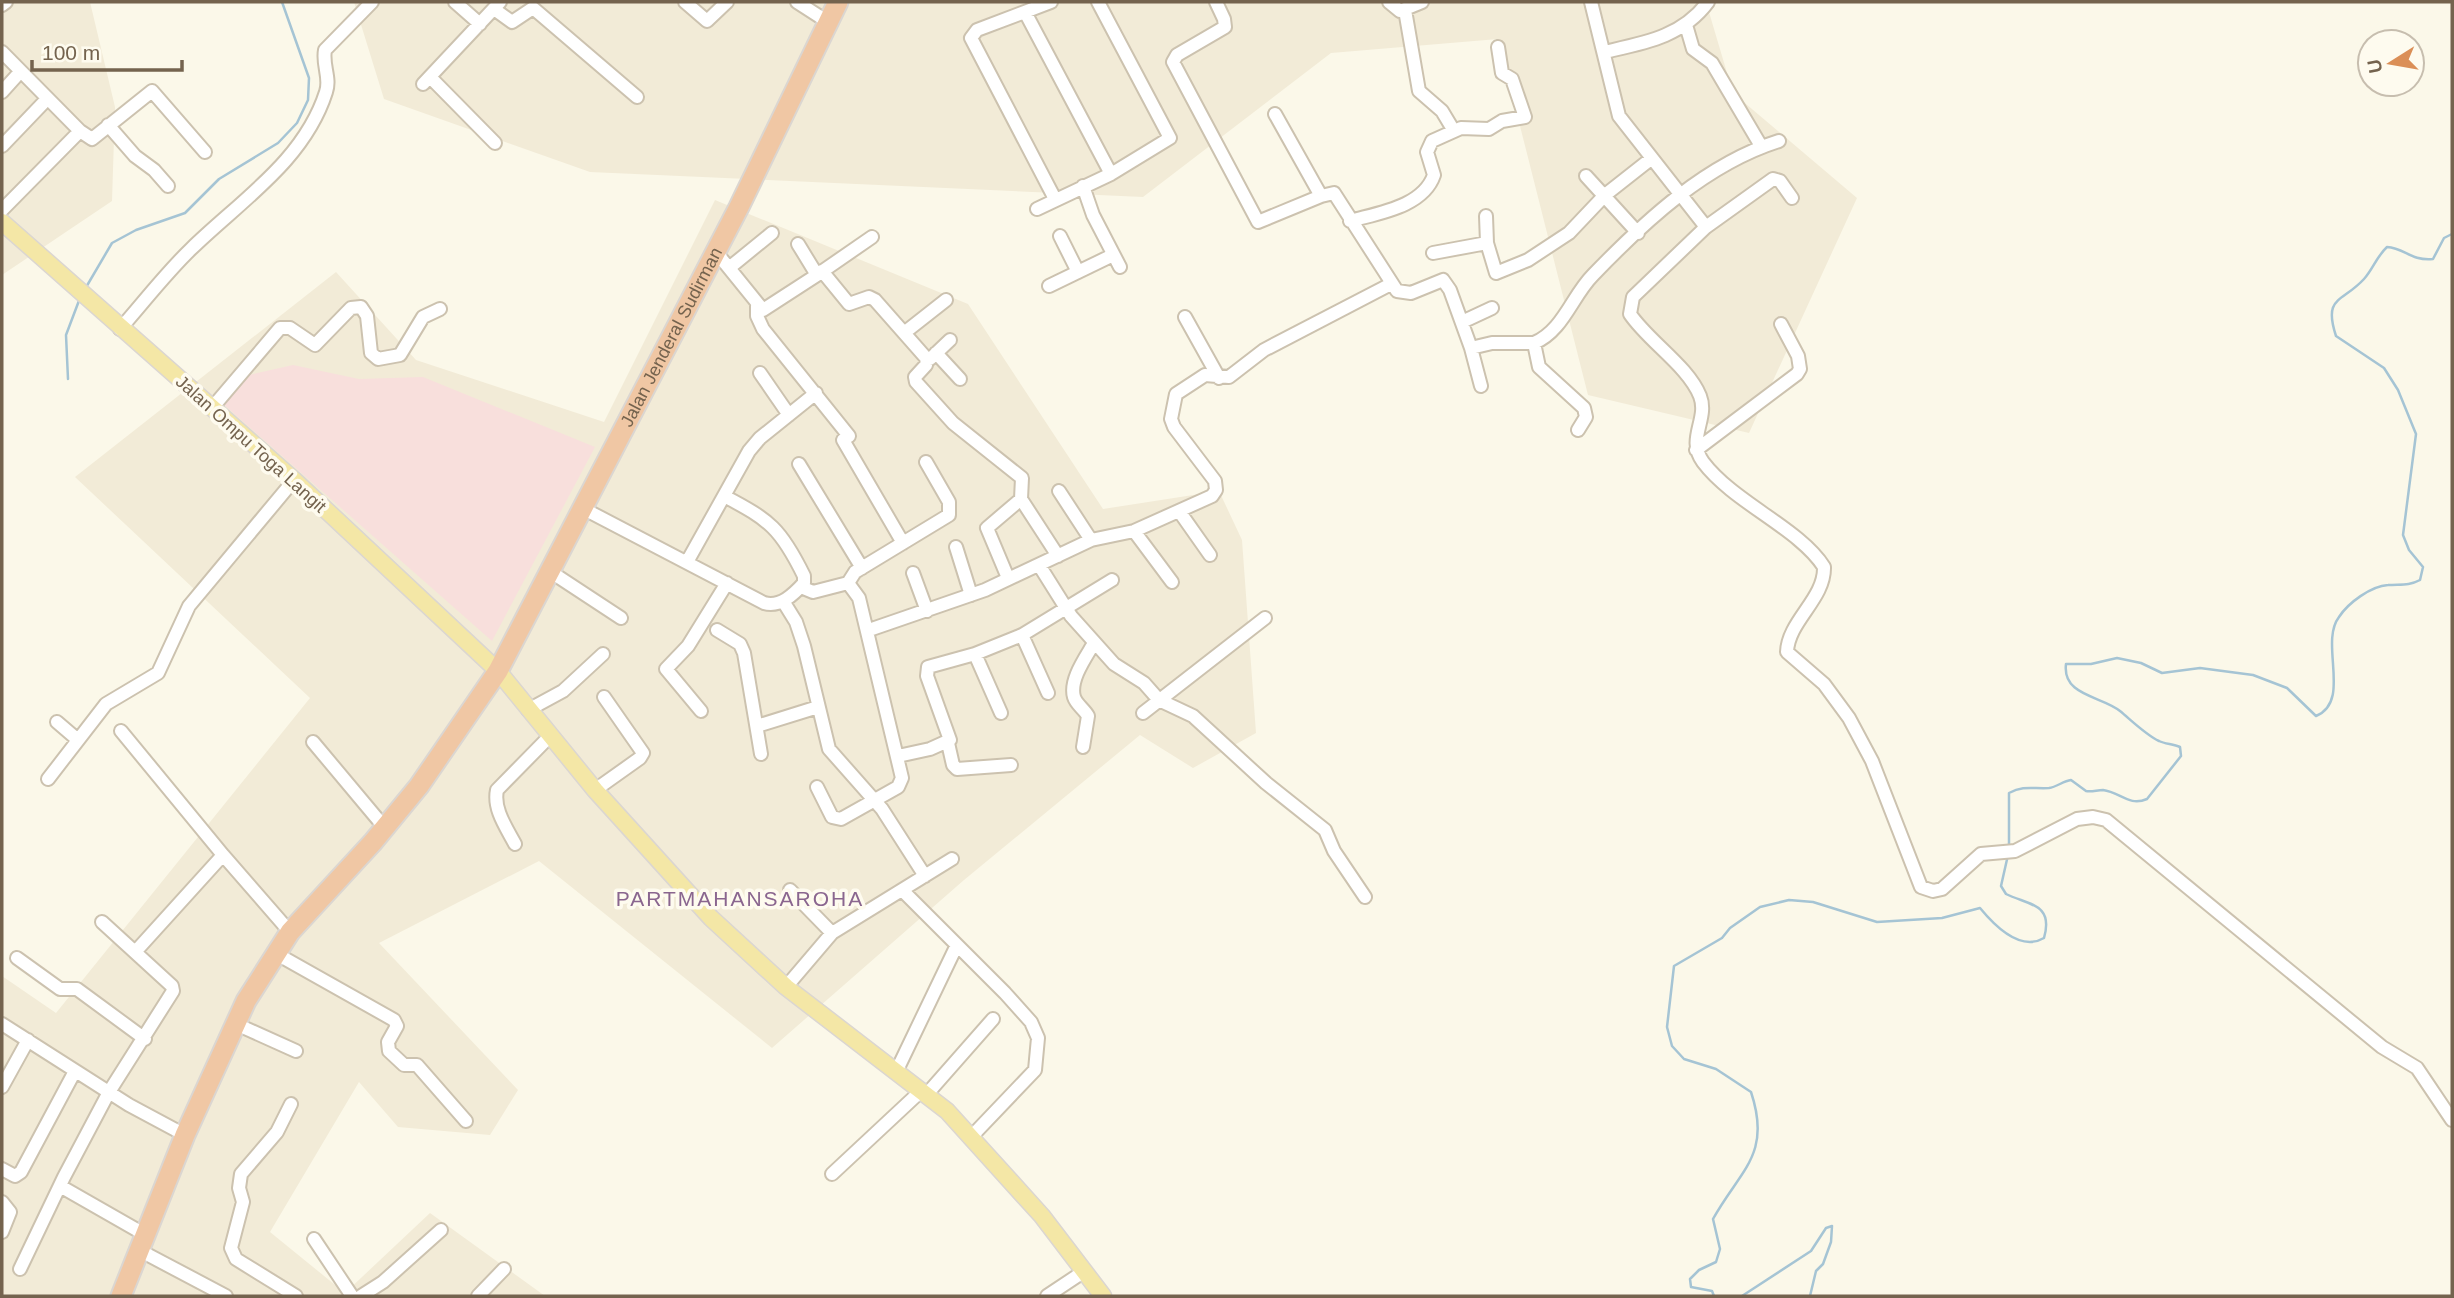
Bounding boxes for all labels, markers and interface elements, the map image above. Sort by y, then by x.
scale bar [32,28,182,72]
north arrow [2356,28,2426,98]
text: 100 m [42,41,100,64]
text: U [2363,57,2386,75]
street label: Jalan Jenderal Sudirman [617,244,726,430]
street label: Jalan Ompu Toga Langit [172,371,330,517]
district label: PARTMAHANSAROHA [616,887,864,910]

